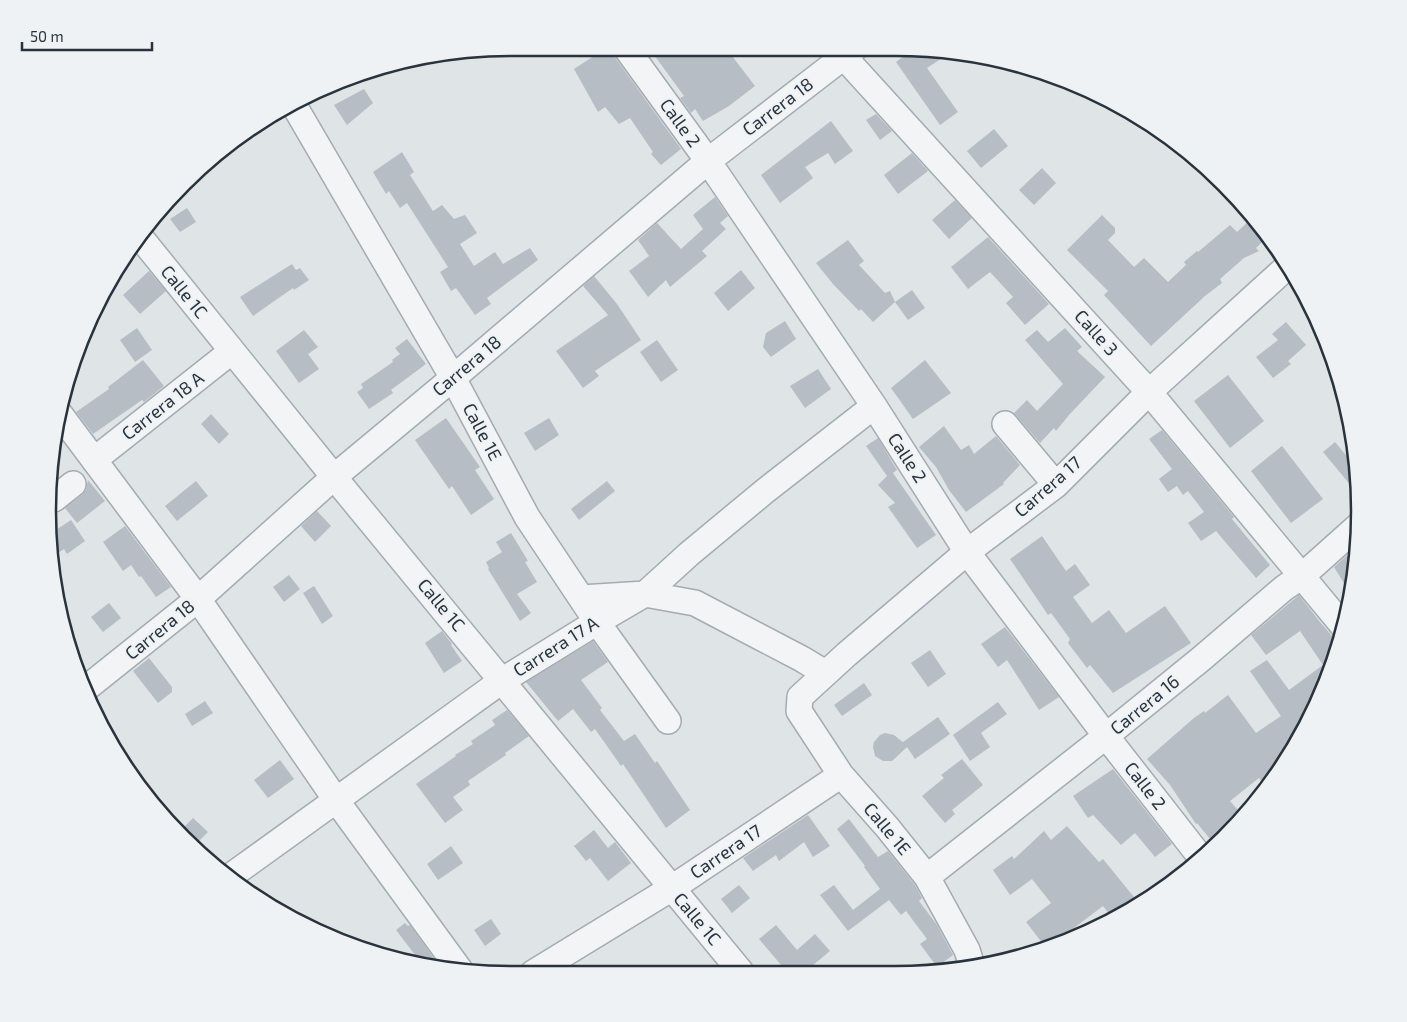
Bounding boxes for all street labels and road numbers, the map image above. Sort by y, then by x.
street label: Carrera 18 [738,72,817,140]
street label: Calle 2 [656,94,706,151]
street label: Calle 1C [157,260,213,322]
street label: Calle 3 [1070,305,1123,360]
street label: Carrera 18 [427,330,505,400]
street label: Carrera 18 A [117,366,208,444]
street label: Calle 1E [459,399,507,464]
street label: Calle 2 [884,429,932,486]
street label: Carrera 17 [1009,451,1085,521]
street label: Calle 1C [413,574,470,635]
street label: Carrera 18 [120,594,199,664]
street label: Carrera 17 A [509,611,603,681]
street label: Carrera 16 [1105,670,1183,739]
street label: Calle 2 [1120,757,1171,814]
street label: Calle 1E [859,798,916,859]
street label: Carrera 17 [685,819,765,883]
street label: Calle 1C [669,888,726,949]

